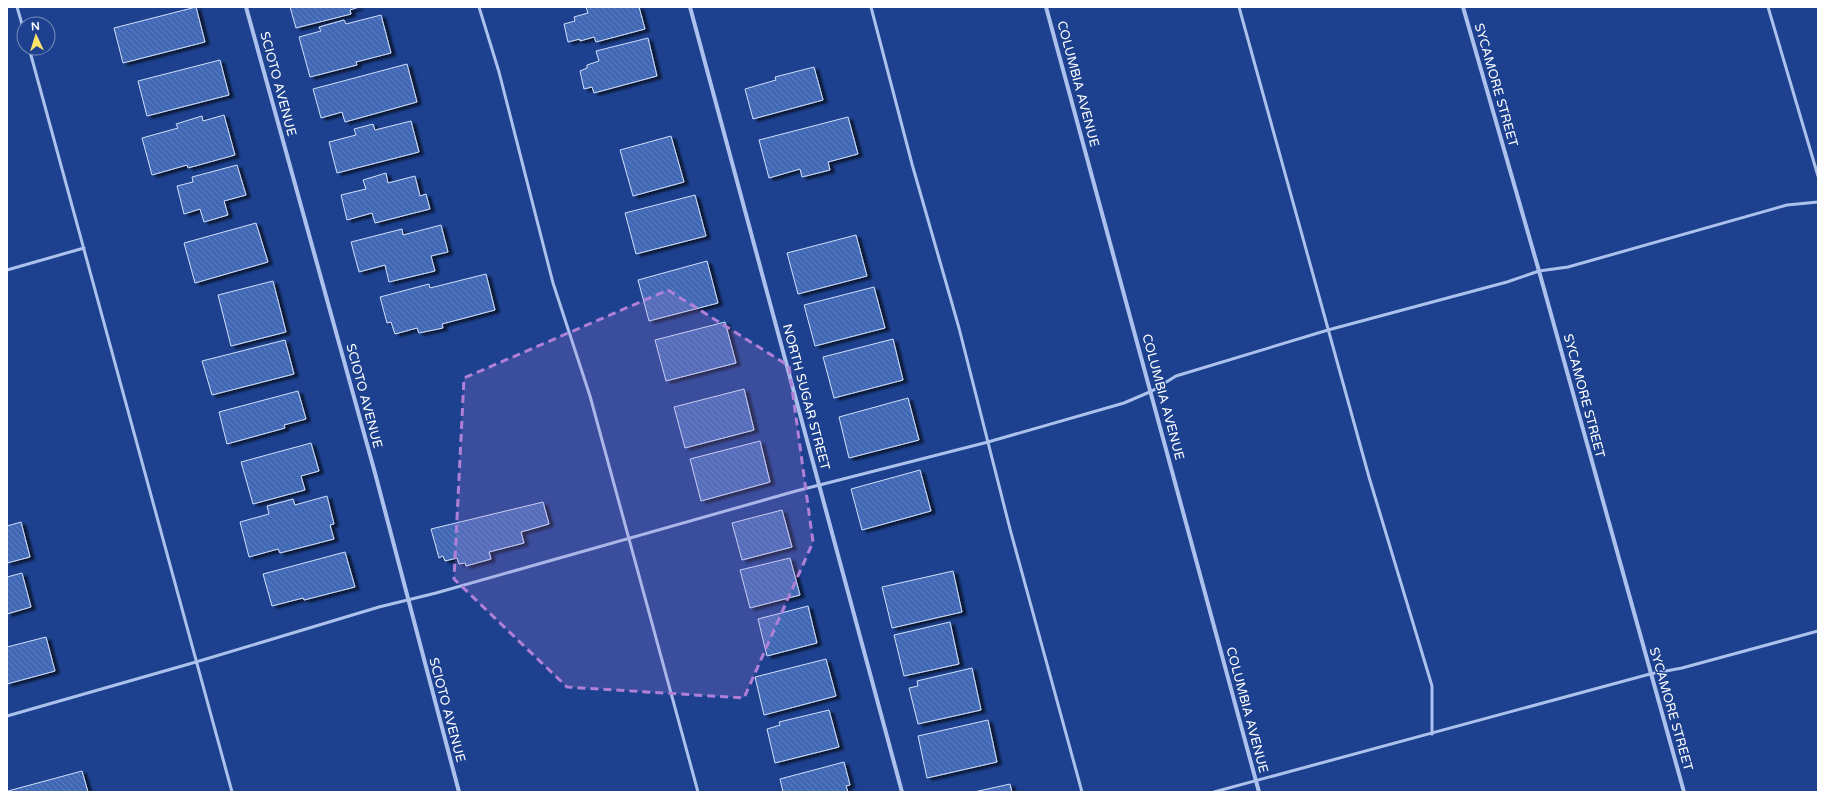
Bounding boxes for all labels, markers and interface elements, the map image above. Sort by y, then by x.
north arrow [16,16,56,56]
street label: COLUMBIA AVENUE [1053,19,1103,149]
text: N [30,20,40,33]
street label: SYCAMORE STREET [1471,21,1521,149]
street label: SCIOTO AVENUE [256,30,300,138]
street label: NORTH SUGAR STREET [779,322,833,472]
street label: COLUMBIA AVENUE [1138,332,1188,462]
street label: SYCAMORE STREET [1560,332,1608,460]
street label: SCIOTO AVENUE [342,342,386,450]
street label: COLUMBIA AVENUE [1222,645,1272,775]
street label: SYCAMORE STREET [1646,645,1696,773]
street label: SCIOTO AVENUE [425,656,469,764]

